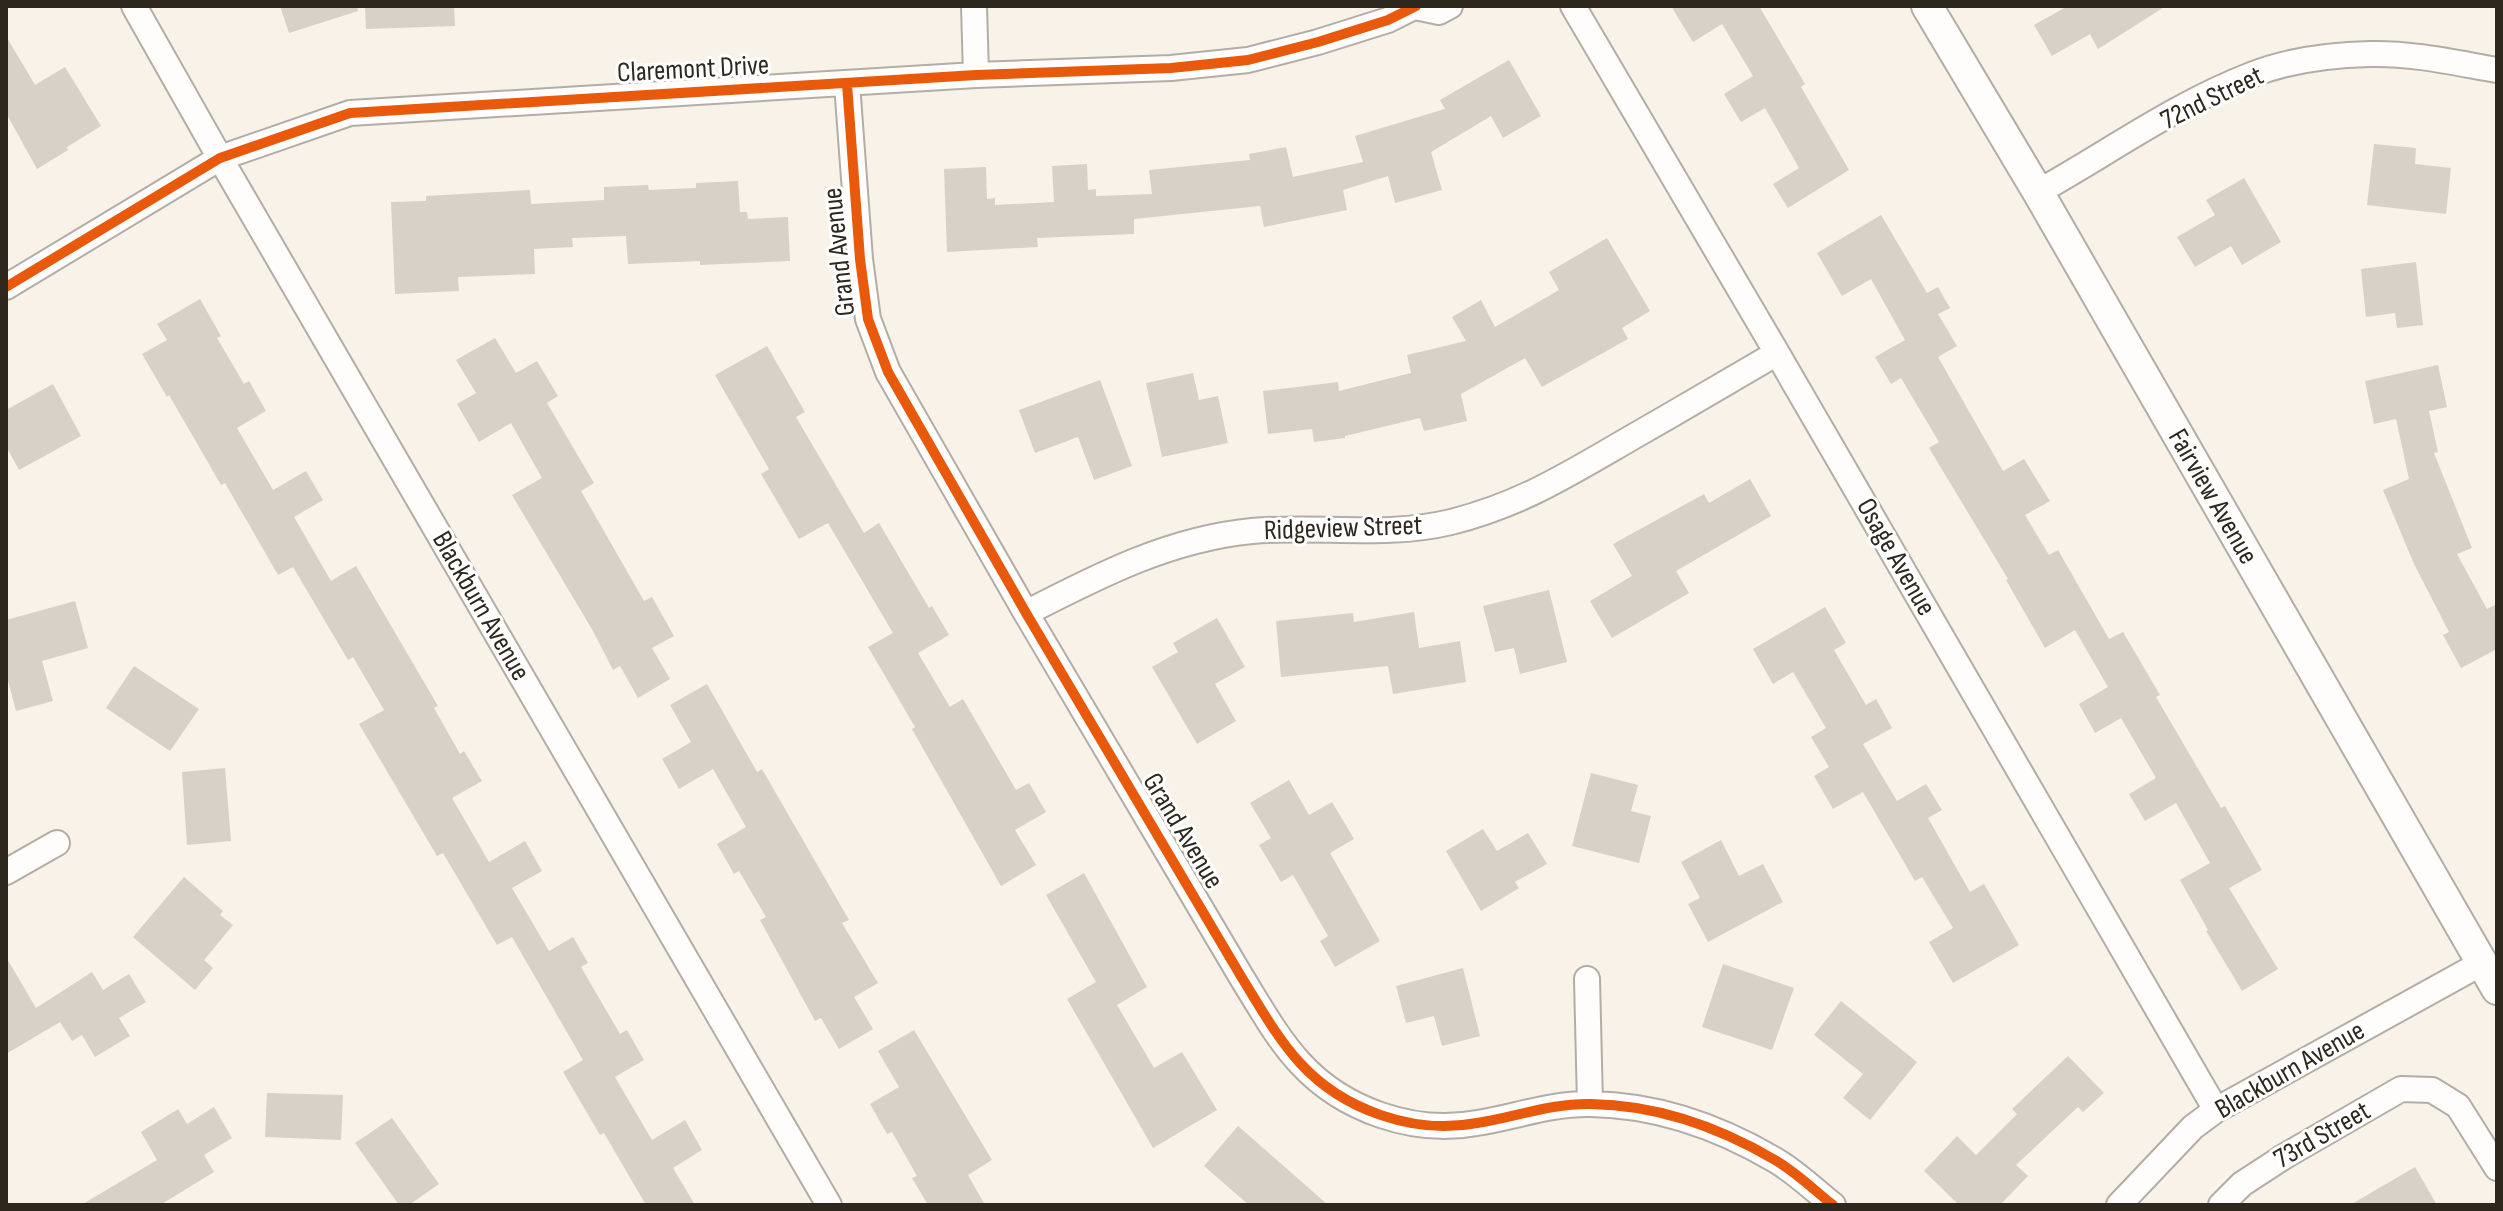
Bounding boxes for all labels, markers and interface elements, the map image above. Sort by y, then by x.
street label: Claremont Drive [616,49,770,89]
street label: 72nd Street [2155,59,2269,137]
street label: Grand Avenue [816,186,862,318]
street label: Fairview Avenue [2162,423,2265,570]
street label: Osage Avenue [1849,493,1943,621]
street label: Ridgeview Street [1263,509,1423,547]
street label: Blackburn Avenue [425,526,537,686]
street label: Grand Avenue [1136,767,1230,895]
street label: Blackburn Avenue [2210,1014,2370,1126]
street label: 73rd Street [2268,1094,2376,1176]

